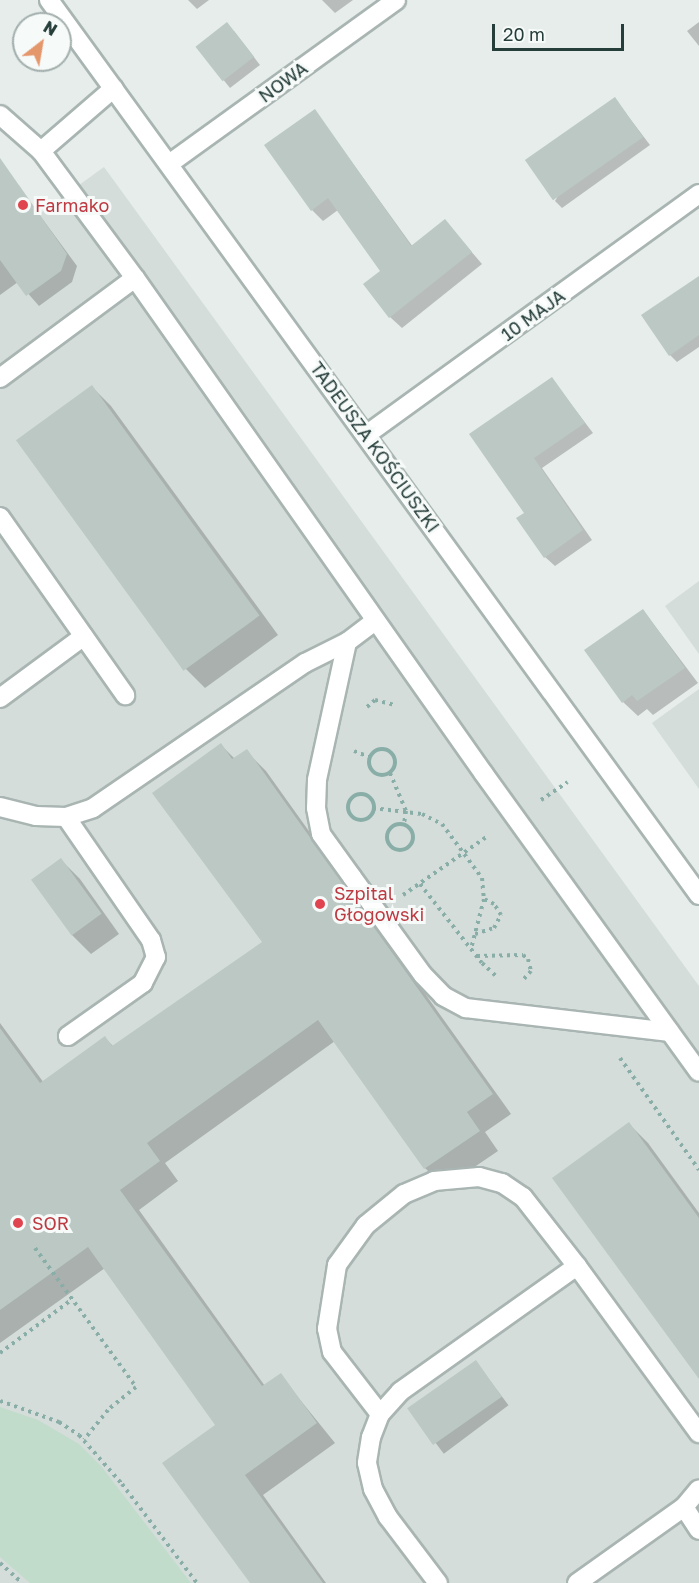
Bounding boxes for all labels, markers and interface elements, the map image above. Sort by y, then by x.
north arrow [12,12,72,72]
scale bar [495,12,627,50]
text: N [40,17,61,40]
text: 20 m [503,23,545,45]
street label: NOWA [254,57,312,107]
place label: Farmako [35,194,109,216]
marker: Farmako [16,198,30,212]
street label: 10 MAJA [497,285,569,345]
street label: TADEUSZA KOŚCIUSZKI [306,358,444,536]
place label: Szpital Głogowski [334,883,424,926]
marker: Szpital Głogowski [311,895,329,913]
place label: SOR [32,1212,69,1234]
marker: SOR [9,1214,27,1232]

